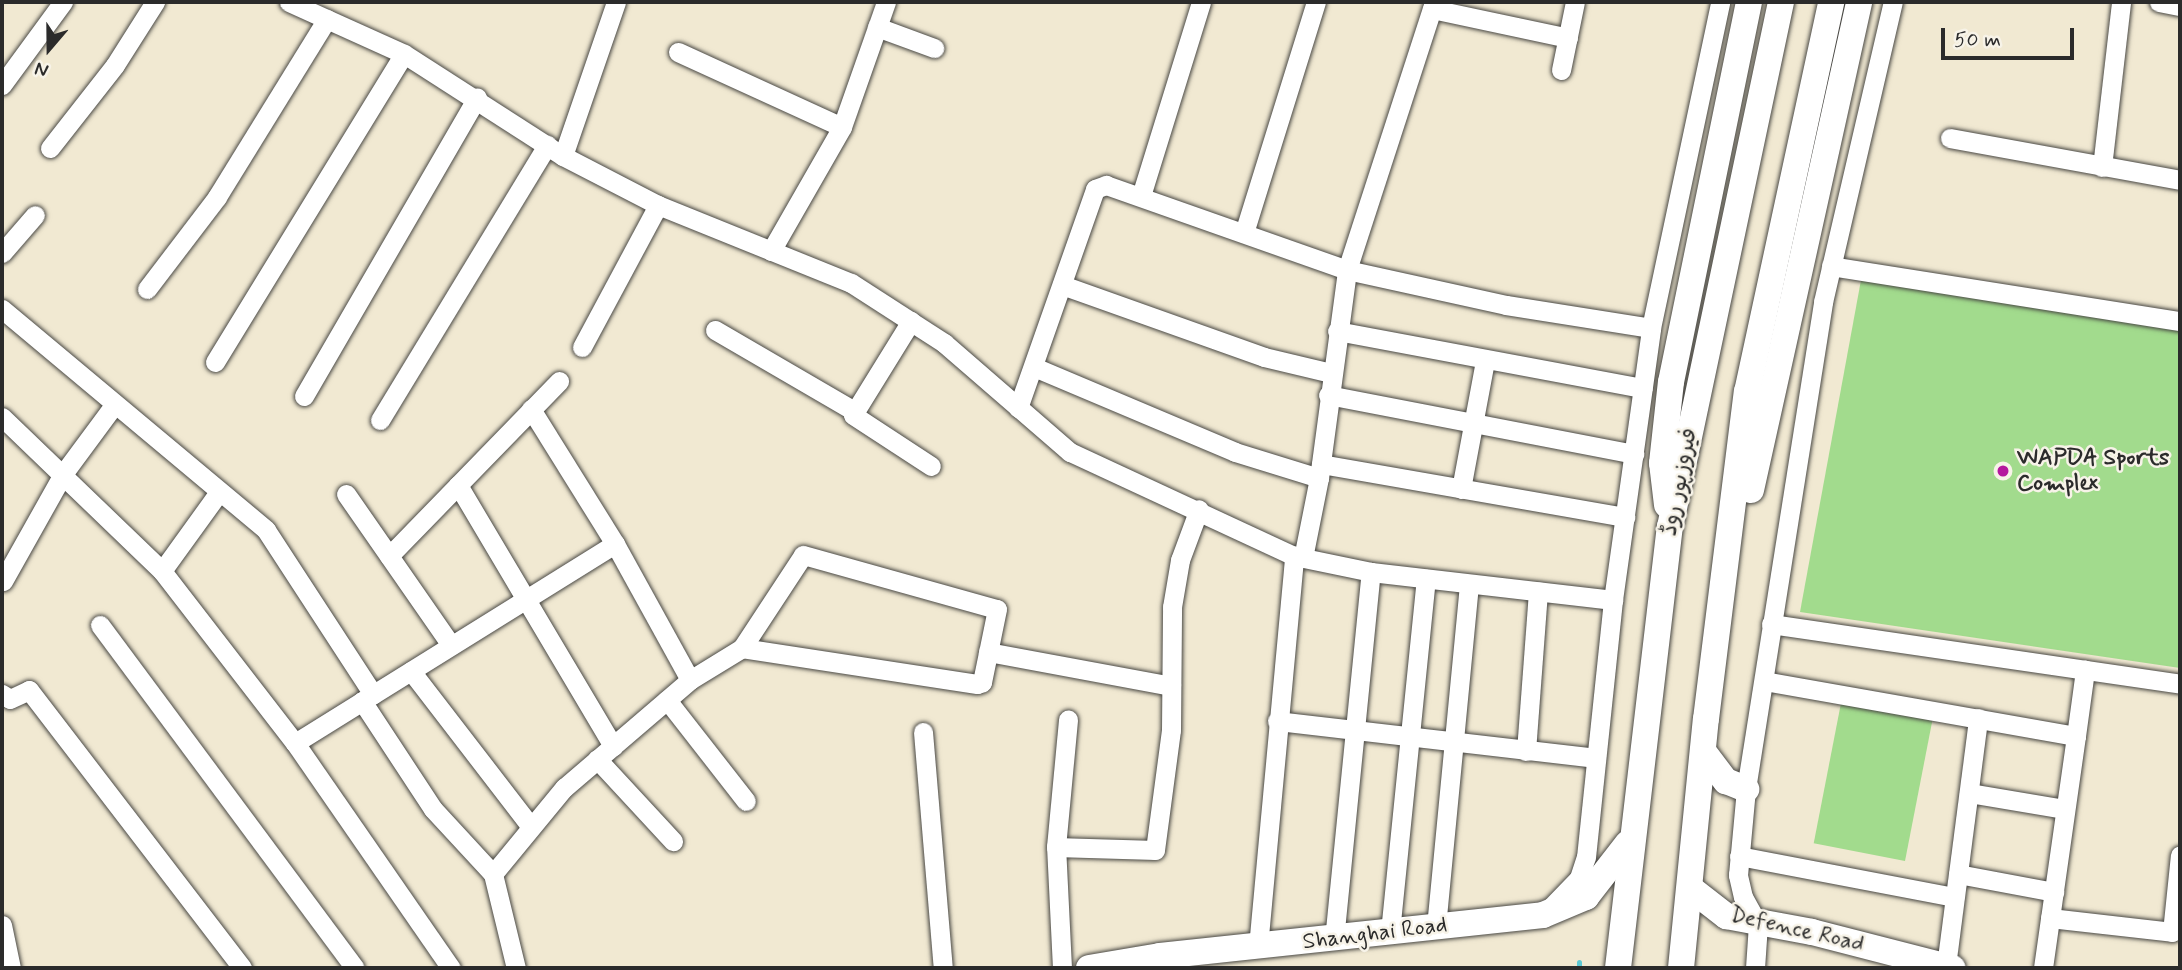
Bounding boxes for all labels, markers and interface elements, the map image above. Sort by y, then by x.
north arrow [14,14,84,84]
scale bar [1944,14,2077,58]
text: 50 m [1954,26,2001,54]
text: N [31,55,52,83]
street label: فیروزپور روڈ [1656,426,1704,538]
place label: WAPDA Sports Complex [2017,444,2170,498]
marker: WAPDA Sports Complex [1995,463,2011,479]
street label: Defence Road [1727,901,1867,959]
street label: Shanghai Road [1301,911,1449,957]

